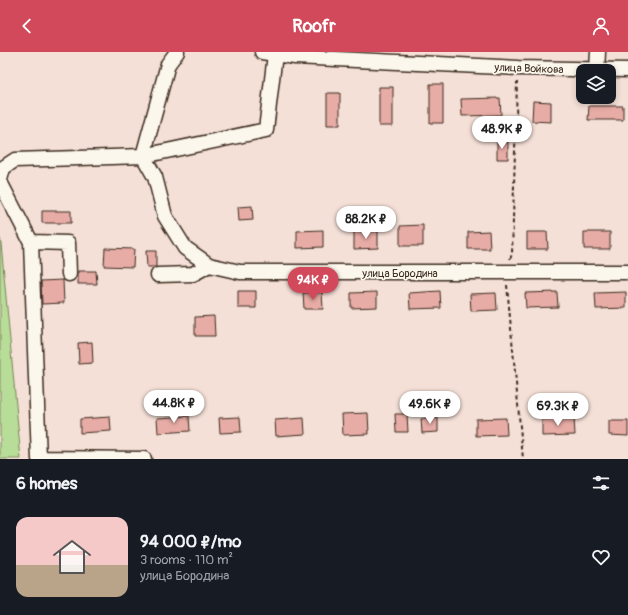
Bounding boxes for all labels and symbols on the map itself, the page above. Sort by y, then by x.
street label: улица Войкова [493,61,564,76]
pin: 48.9K ₽ [465,116,539,150]
pin: 88.2K ₽ [329,206,403,240]
pin: 94K ₽ [285,267,341,301]
street label: улица Бородина [361,267,438,280]
pin: 44.8K ₽ [137,390,211,424]
pin: 49.6K ₽ [393,391,467,425]
pin: 69.3K ₽ [521,393,595,427]

